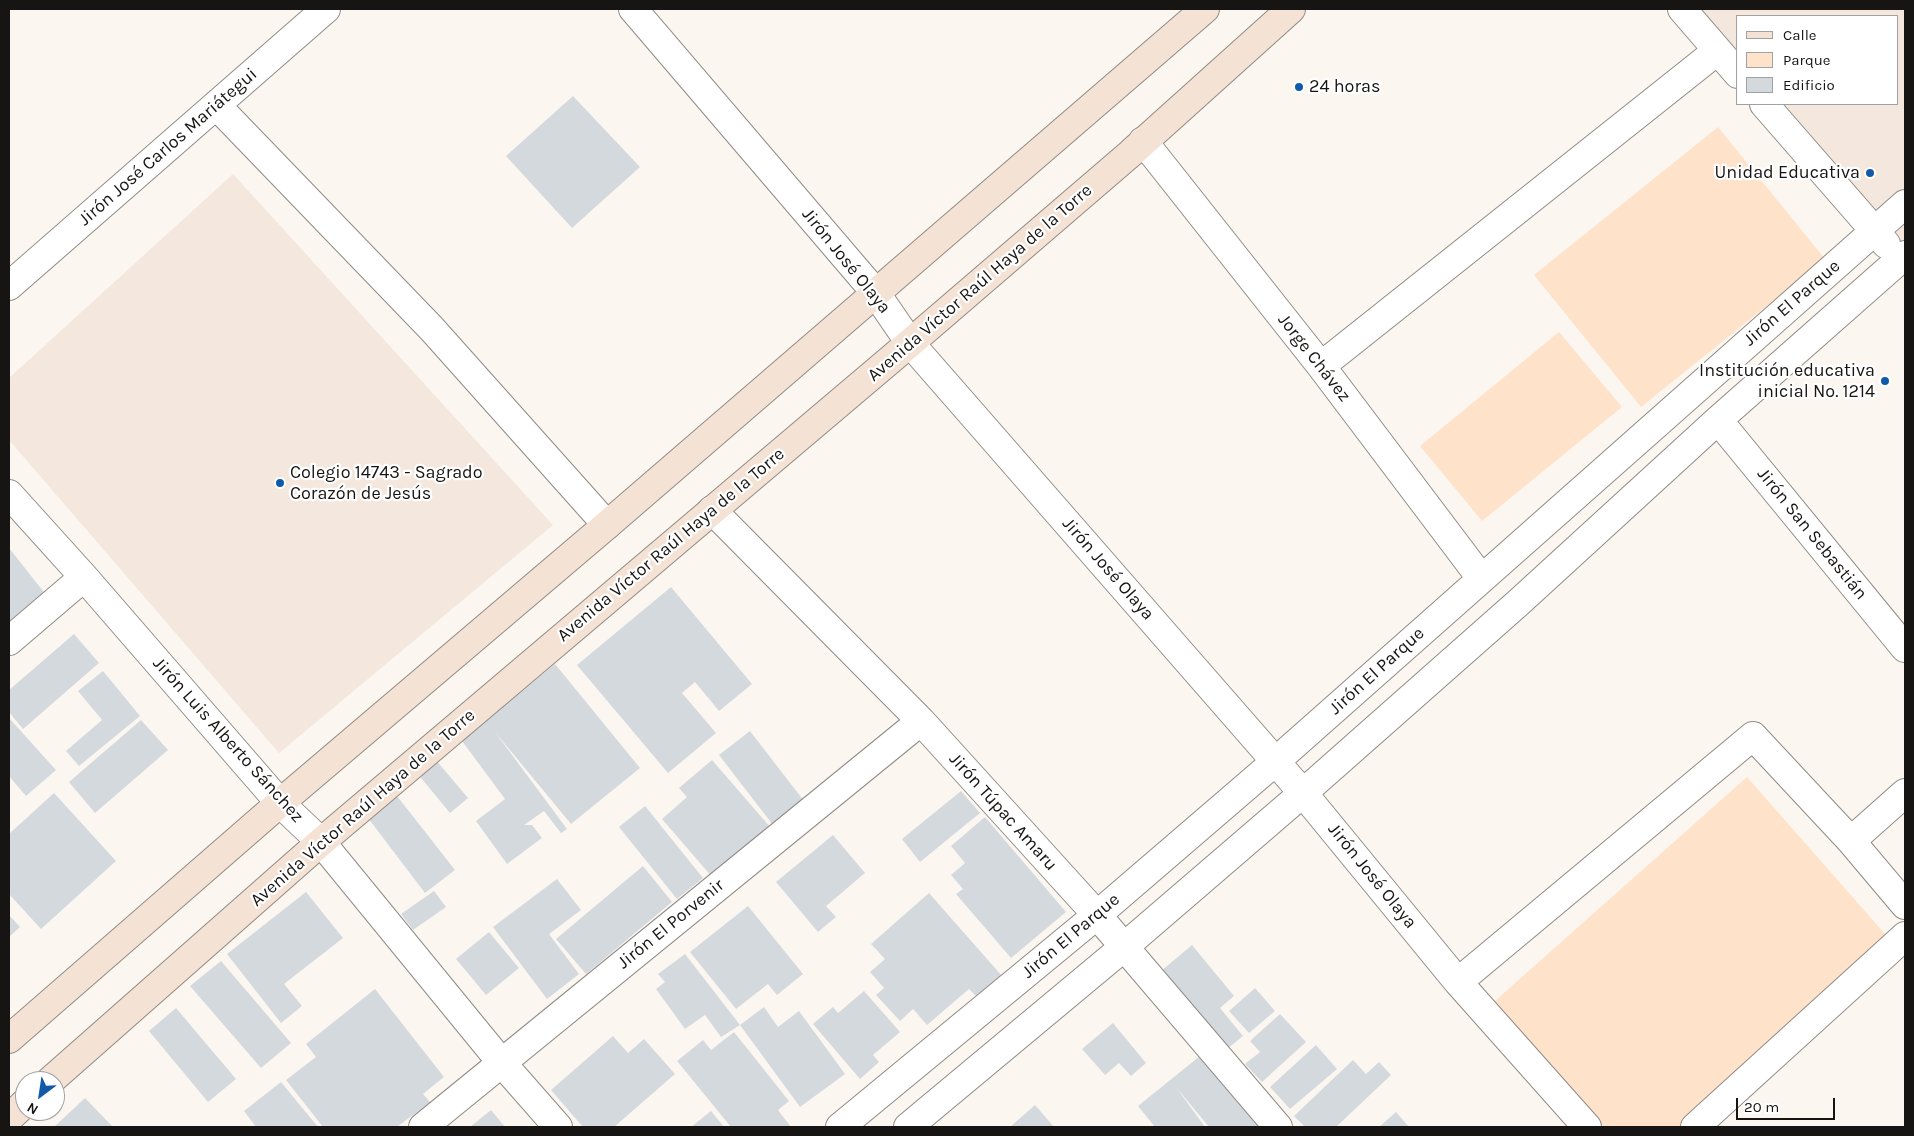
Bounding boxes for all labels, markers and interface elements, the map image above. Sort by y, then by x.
legend [1736,15,1899,105]
text: Calle [1783,26,1817,44]
text: Parque [1783,51,1831,69]
street label: Jirón José Carlos Mariátegui [74,64,262,230]
place label: 24 horas [1309,76,1380,98]
text: Edificio [1783,76,1835,94]
marker: 24 horas [1293,81,1305,93]
place label: Unidad Educativa [1715,162,1860,184]
marker: Unidad Educativa [1864,167,1876,179]
street label: Avenida Víctor Raúl Haya de la Torre [863,180,1097,386]
street label: Jirón José Olaya [797,204,895,318]
street label: Jirón El Parque [1739,255,1845,351]
street label: Jorge Chávez [1273,310,1355,406]
place label: Institución educativa inicial No. 1214 [1699,360,1875,402]
marker: Institución educativa inicial No. 1214 [1879,375,1891,387]
street label: Avenida Víctor Raúl Haya de la Torre [553,443,789,647]
place label: Colegio 14743 - Sagrado Corazón de Jesús [290,462,483,504]
street label: Jirón San Sebastián [1752,464,1872,604]
marker: Colegio 14743 - Sagrado Corazón de Jesús [274,477,286,489]
street label: Jirón José Olaya [1058,513,1158,625]
street label: Jirón El Parque [1325,623,1429,719]
street label: Jirón Luis Alberto Sánchez [148,653,308,827]
street label: Avenida Víctor Raúl Haya de la Torre [246,705,480,911]
street label: Jirón Túpac Amaru [944,749,1062,875]
street label: Jirón José Olaya [1323,819,1421,933]
street label: Jirón El Porvenir [613,874,729,974]
street label: Jirón El Parque [1018,889,1124,983]
north arrow [15,1071,65,1121]
scale bar [1739,1088,1838,1120]
text: 20 m [1744,1098,1779,1116]
text: N [24,1099,41,1118]

